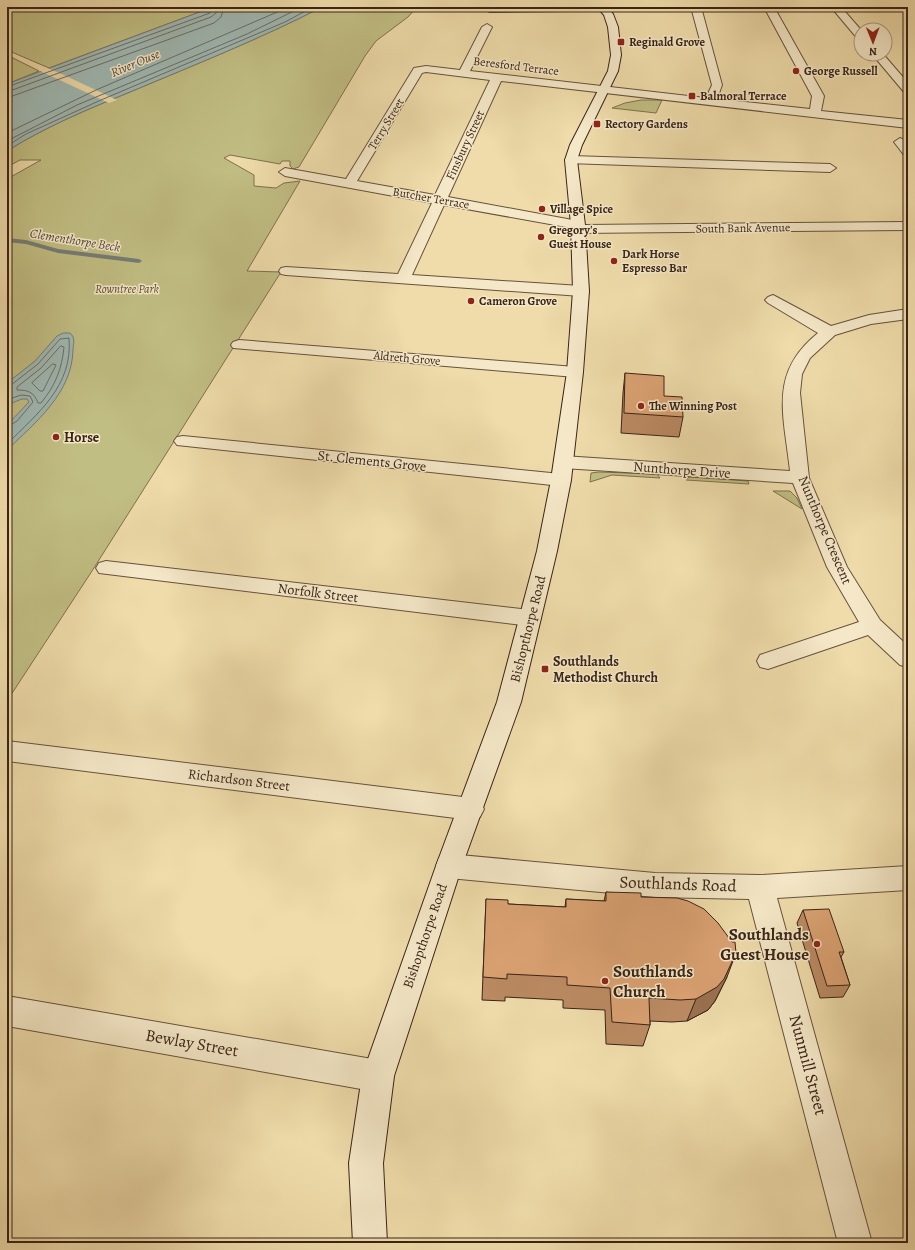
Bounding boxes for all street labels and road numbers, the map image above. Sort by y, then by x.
street label: Beresford Terrace [472,53,560,79]
street label: Terry Street [364,95,408,153]
street label: Finsbury Street [442,107,488,183]
street label: Butcher Terrace [391,183,471,213]
street label: South Bank Avenue [695,219,791,237]
street label: Aldreth Grove [372,347,441,369]
street label: St. Clements Grove [317,446,427,476]
street label: Nunthorpe Drive [633,457,731,483]
street label: Nunthorpe Crescent [794,473,857,587]
street label: Bishopthorpe Road [506,573,551,684]
street label: Norfolk Street [277,579,360,607]
street label: Richardson Street [187,764,291,796]
street label: Southlands Road [619,870,738,898]
street label: Bishopthorpe Road [398,881,452,991]
street label: Nunmill Street [784,1012,833,1118]
street label: Bewlay Street [144,1024,241,1063]

